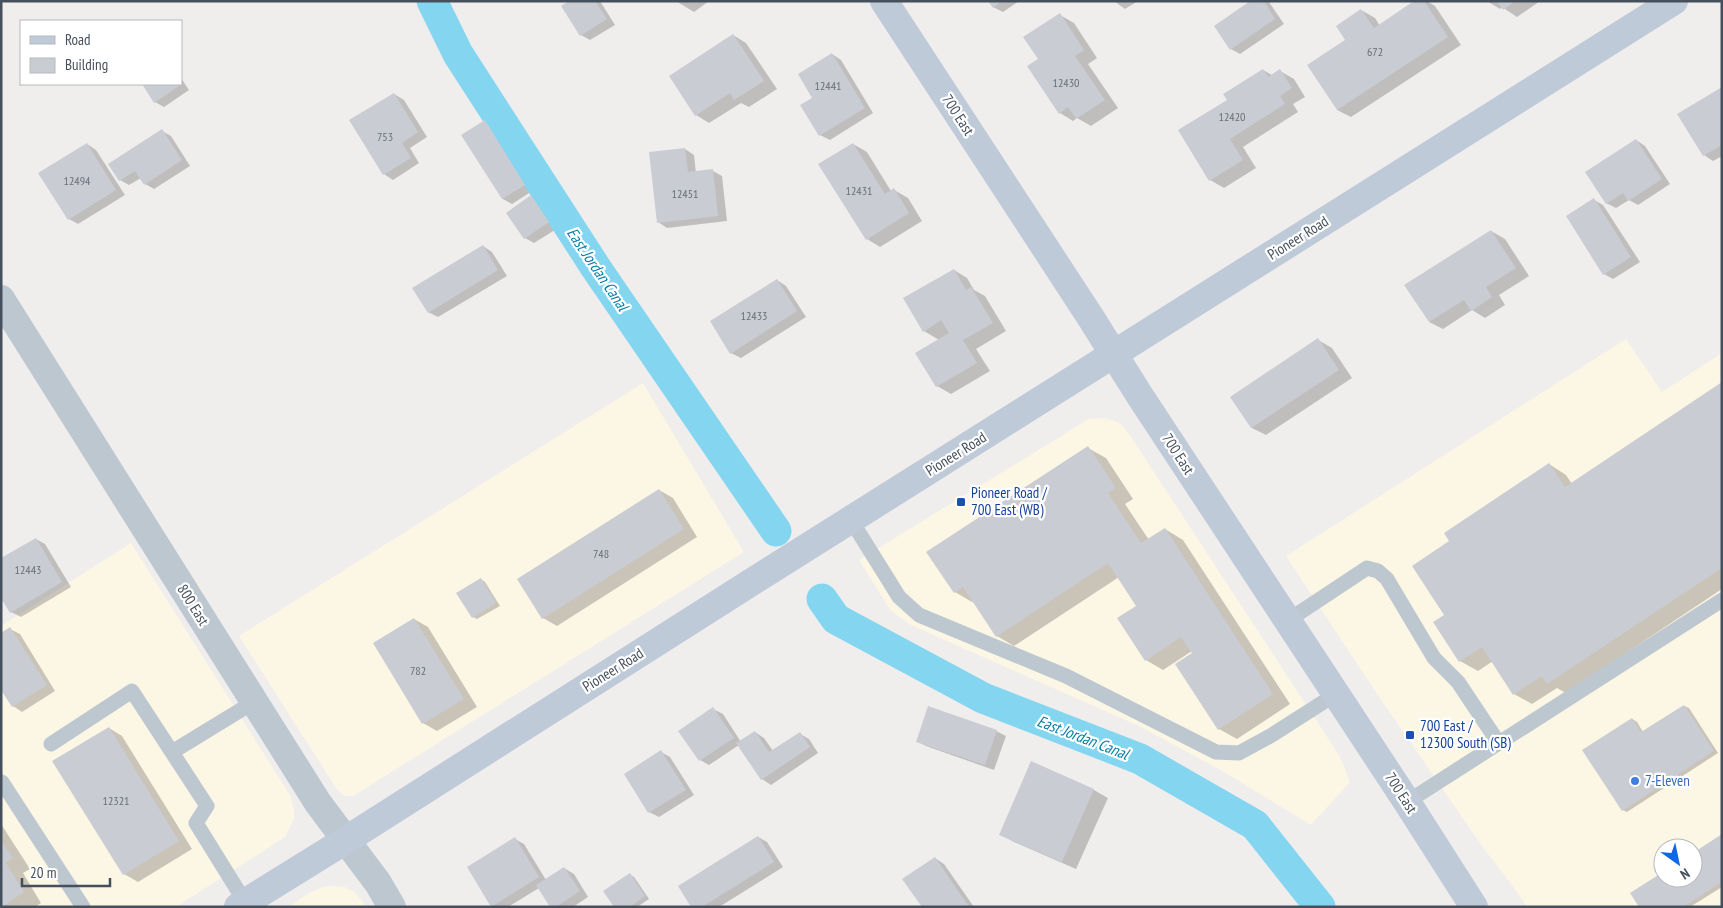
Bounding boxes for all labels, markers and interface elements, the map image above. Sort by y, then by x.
legend [20,20,182,85]
text: Road [65,30,91,49]
house number: 672 [1367,44,1383,59]
text: Building [65,55,108,74]
house number: 12430 [1052,75,1080,90]
house number: 12441 [814,78,842,93]
street label: 700 East [938,91,979,139]
house number: 12420 [1218,109,1246,124]
house number: 753 [377,129,393,144]
house number: 12494 [63,173,91,188]
house number: 12431 [845,183,873,198]
house number: 12451 [671,186,699,201]
street label: Pioneer Road [1264,211,1332,264]
water label: East Jordan Canal [563,224,634,315]
house number: 12433 [740,308,768,323]
street label: Pioneer Road [922,427,990,480]
street label: 700 East [1158,430,1199,478]
place label: Pioneer Road / 700 East (WB) [971,483,1047,519]
marker: Pioneer Road / 700 East (WB) [955,496,967,508]
house number: 748 [593,546,609,561]
house number: 12443 [14,562,42,577]
street label: 800 East [173,581,213,629]
street label: Pioneer Road [579,643,647,696]
house number: 782 [410,663,426,678]
water label: East Jordan Canal [1035,710,1133,764]
place label: 700 East / 12300 South (SB) [1420,716,1511,752]
marker: 700 East / 12300 South (SB) [1404,729,1416,741]
street label: 700 East [1381,769,1422,817]
place label: 7-Eleven [1645,771,1690,790]
marker: 7-Eleven [1629,775,1641,787]
house number: 12321 [102,793,130,808]
north arrow [1653,838,1703,888]
scale bar [22,856,110,888]
text: 20 m [30,863,56,882]
text: N [1677,864,1693,884]

